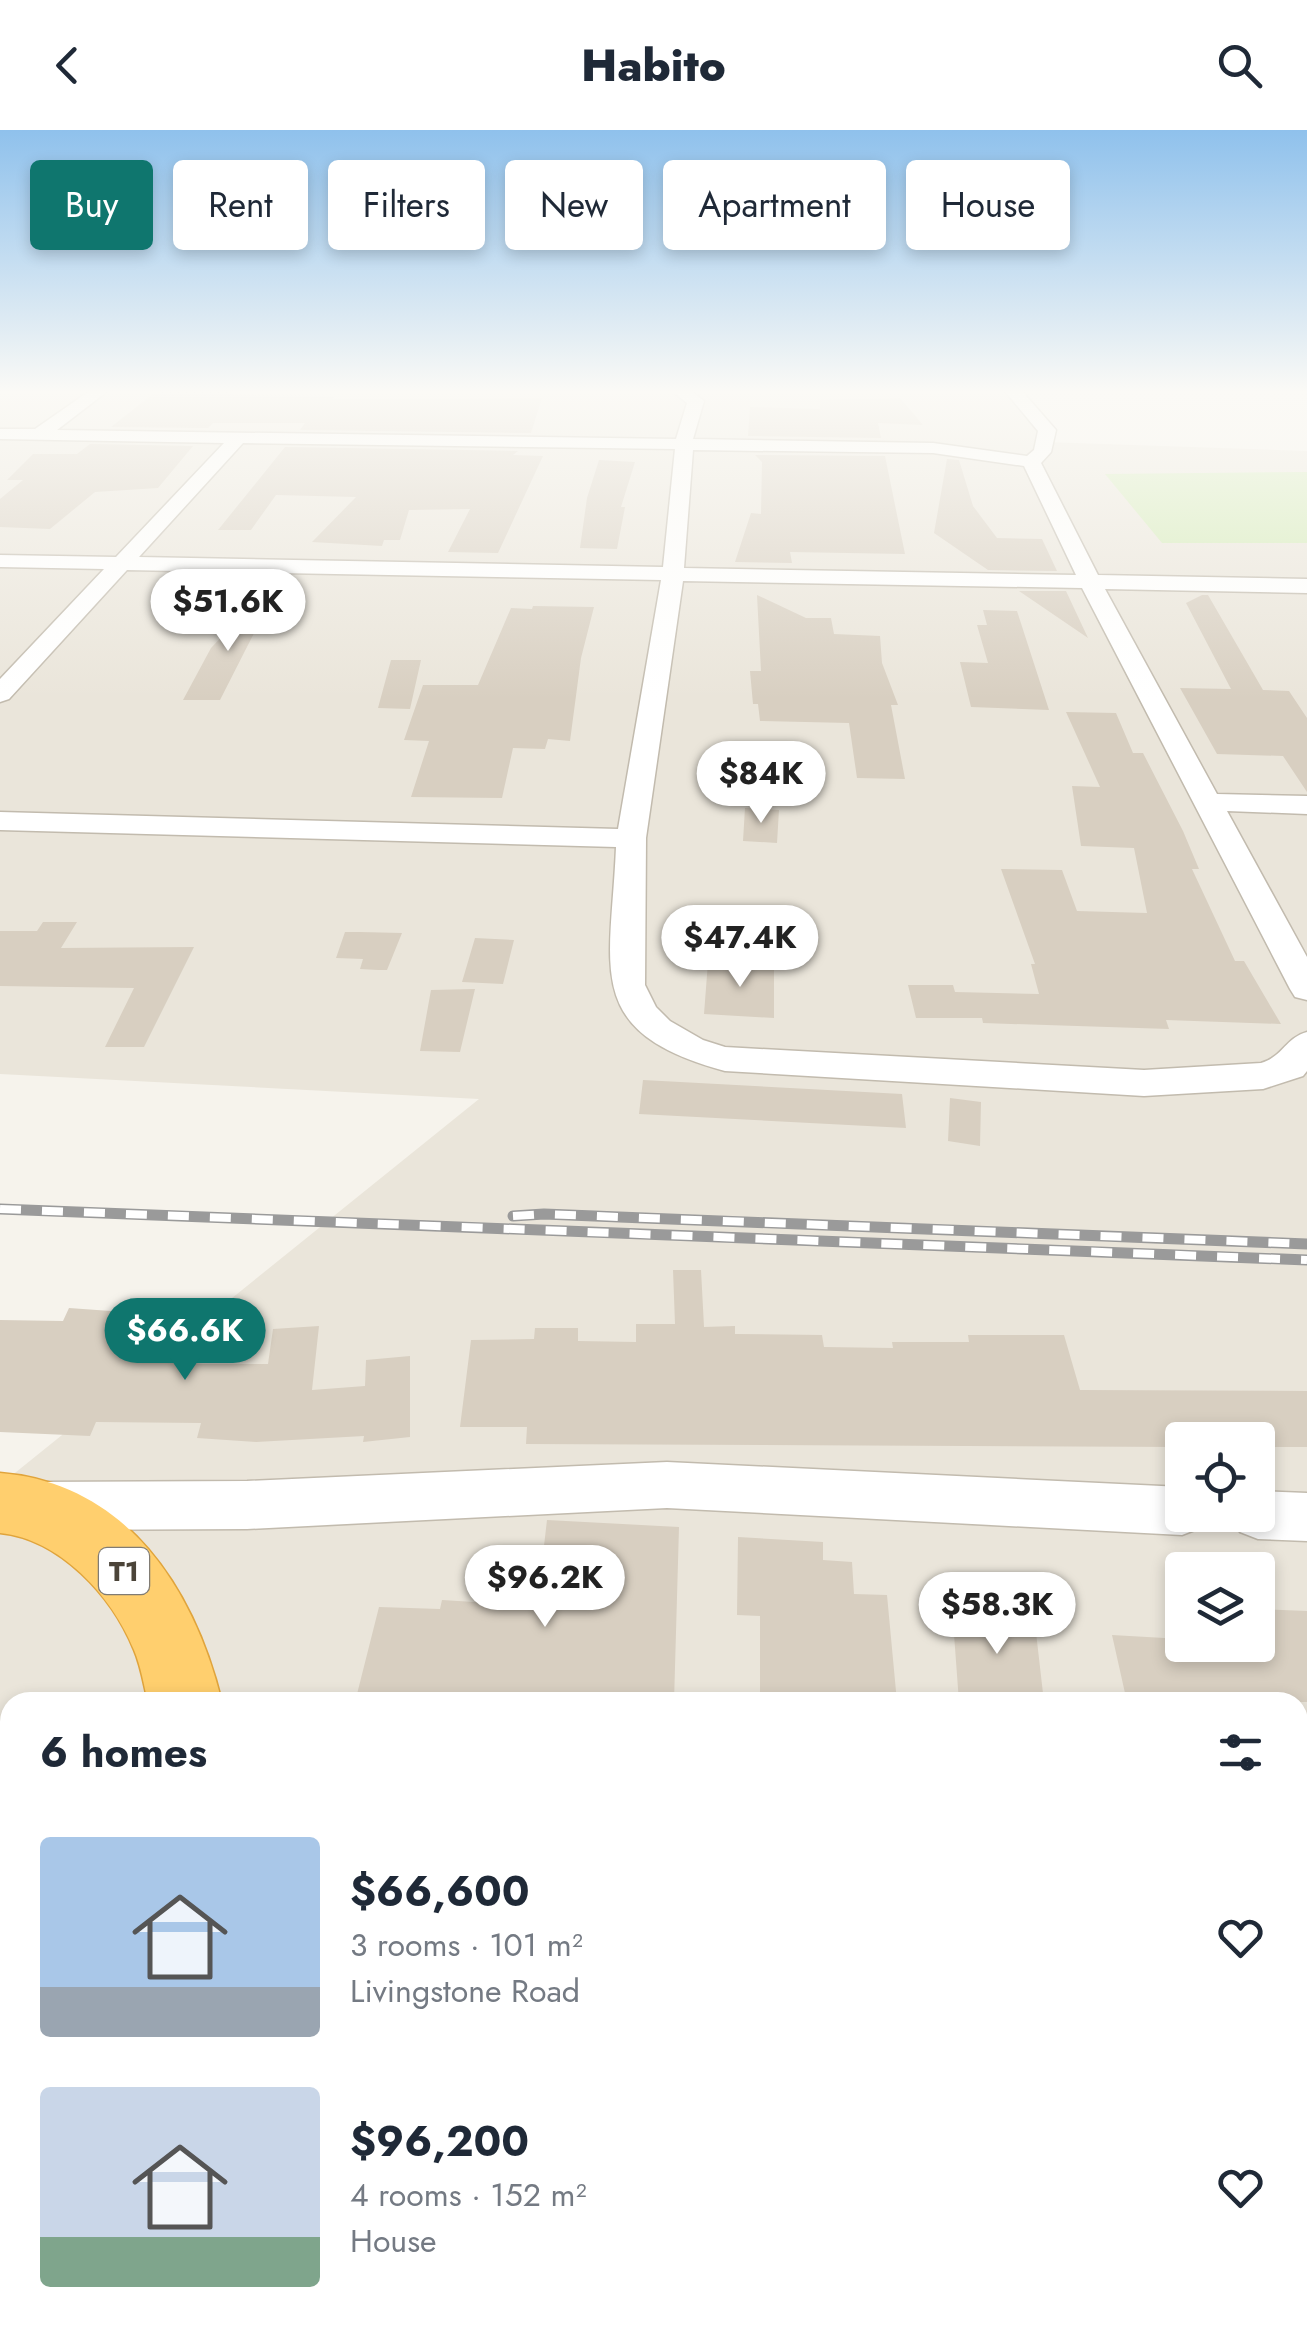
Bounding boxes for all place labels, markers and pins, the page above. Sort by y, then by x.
pin: $51.6K [147,569,309,654]
pin: $84K [702,741,820,826]
pin: $47.4K [659,905,821,990]
pin: $66.6K [104,1298,266,1383]
pin: $96.2K [464,1545,626,1630]
pin: $58.3K [916,1572,1078,1657]

